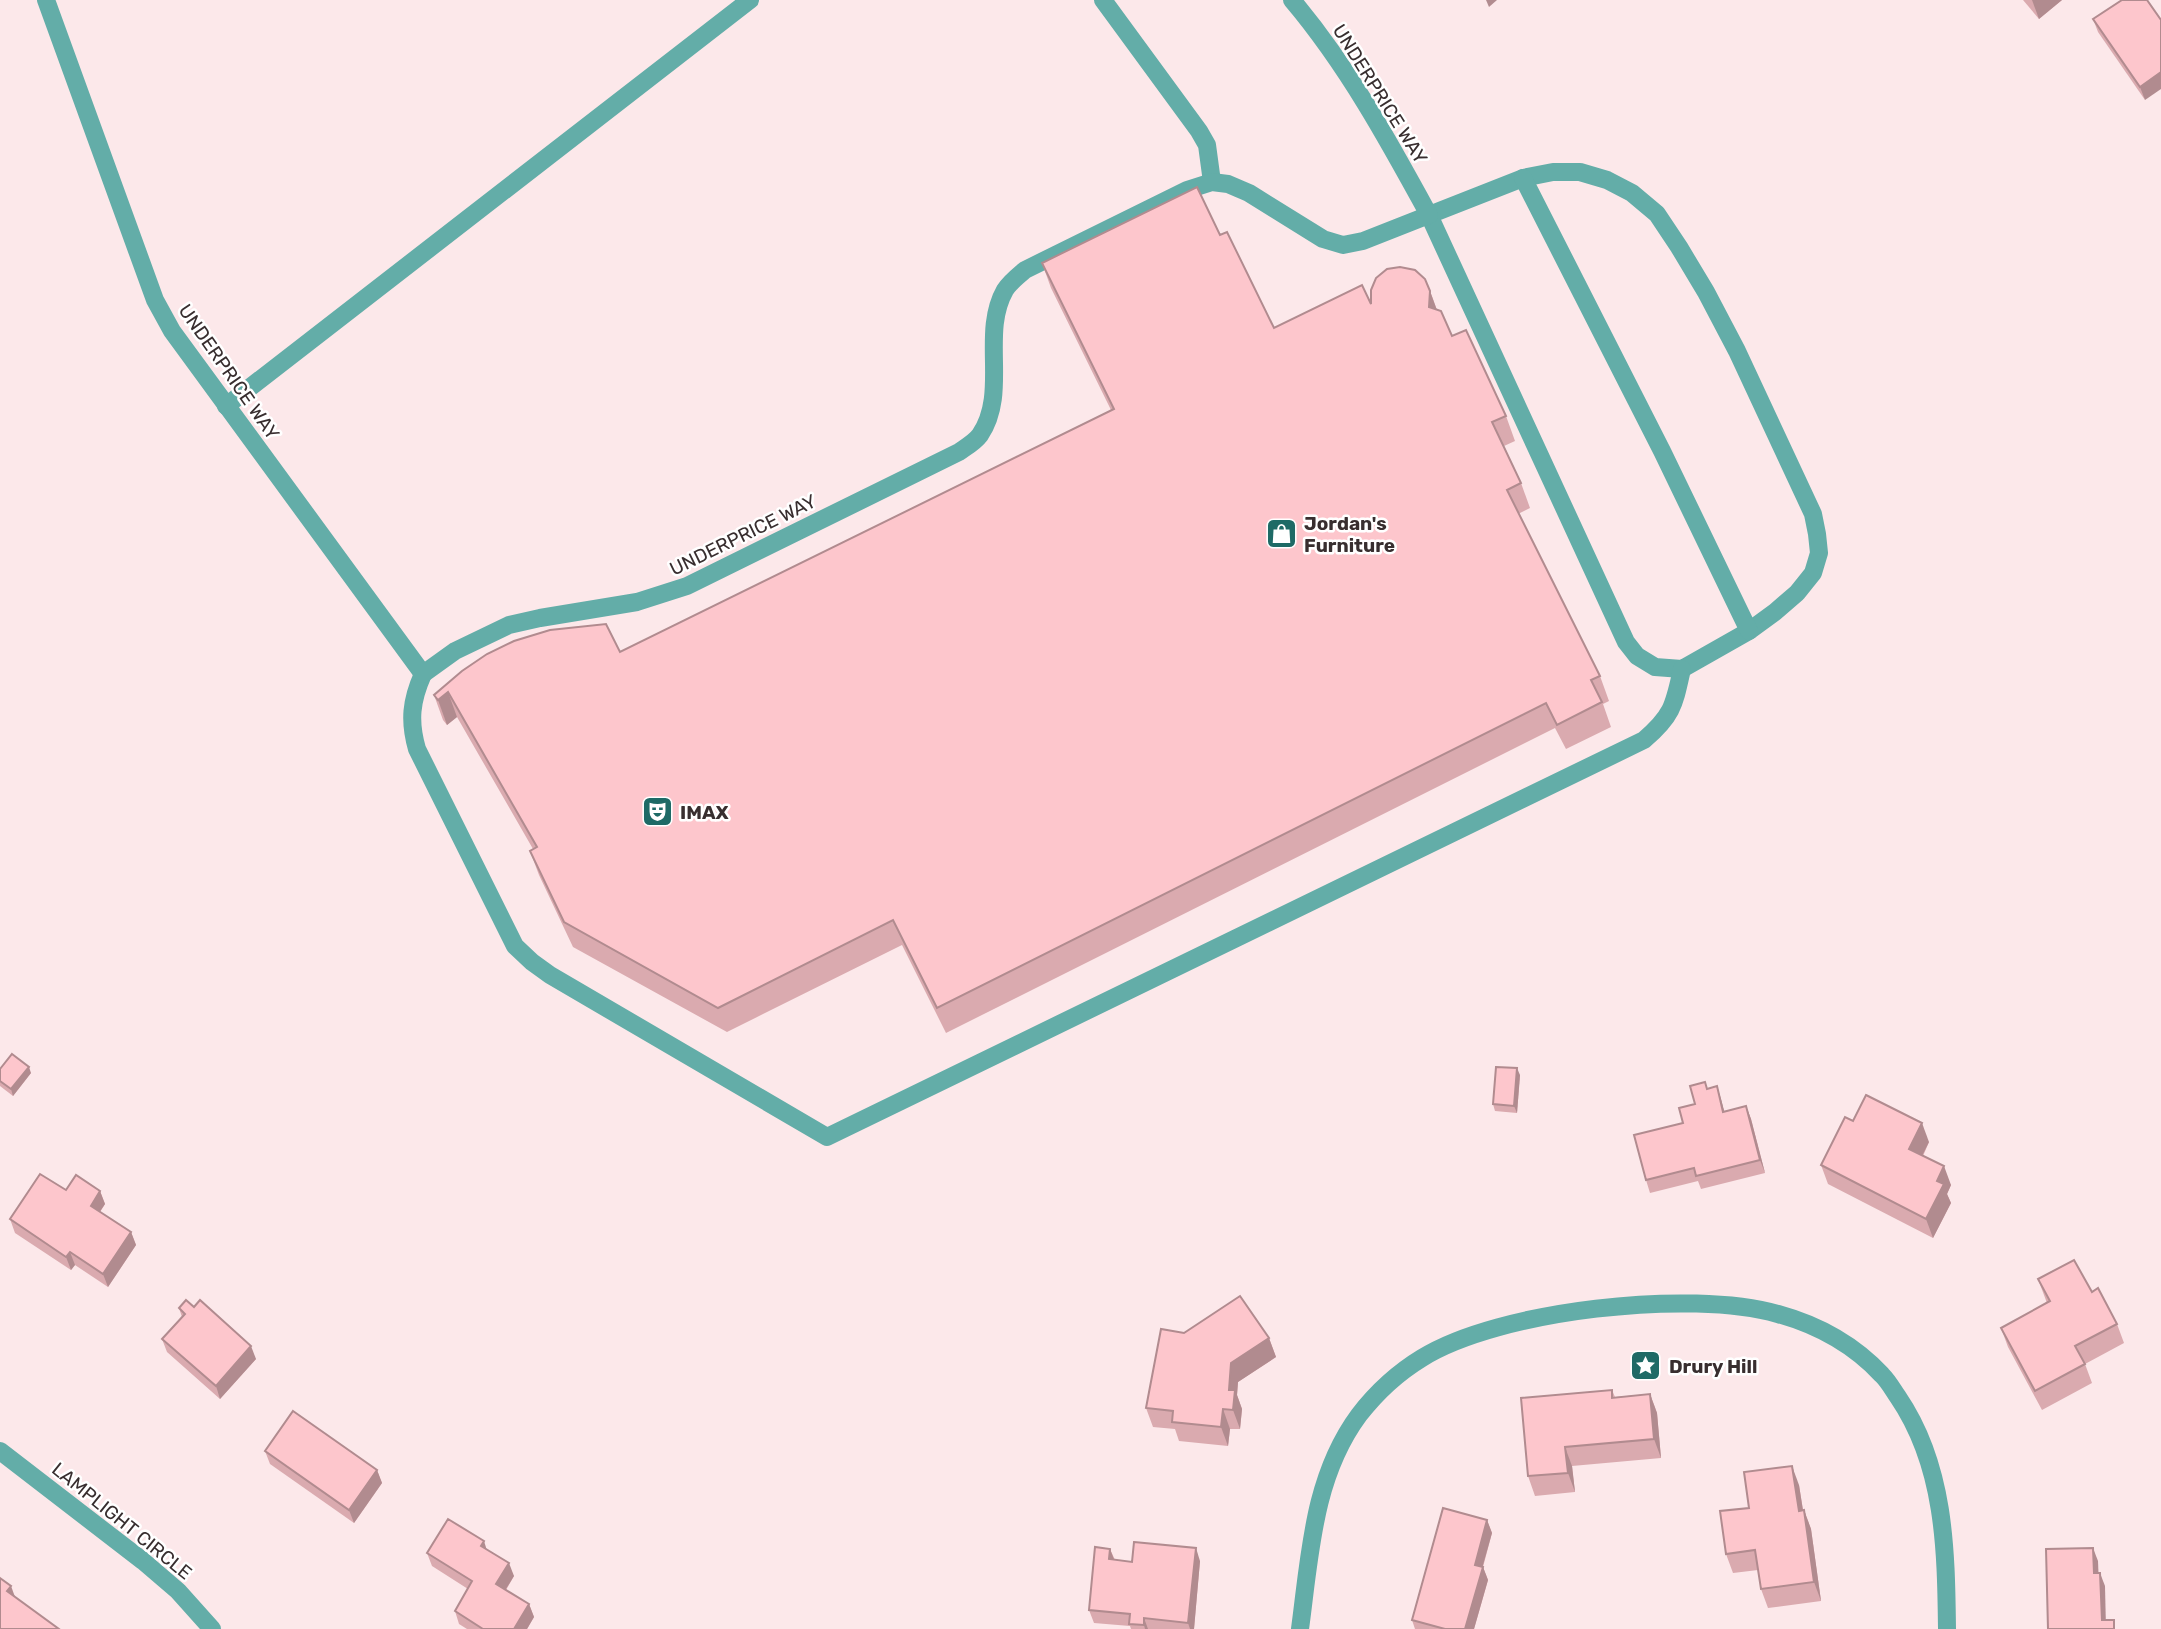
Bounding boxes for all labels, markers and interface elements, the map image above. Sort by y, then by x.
street label: UNDERPRICE WAY [1328,20,1432,168]
street label: UNDERPRICE WAY [174,300,284,444]
street label: UNDERPRICE WAY [666,490,820,580]
place label: Jordan's Furniture [1304,512,1395,557]
shop icon: Jordan's Furniture [1264,517,1298,551]
theatre icon: IMAX [640,795,674,829]
place label: IMAX [680,801,729,824]
place icon: Drury Hill [1629,1349,1663,1383]
place label: Drury Hill [1669,1355,1757,1378]
street label: LAMPLIGHT CIRCLE [47,1457,197,1585]

